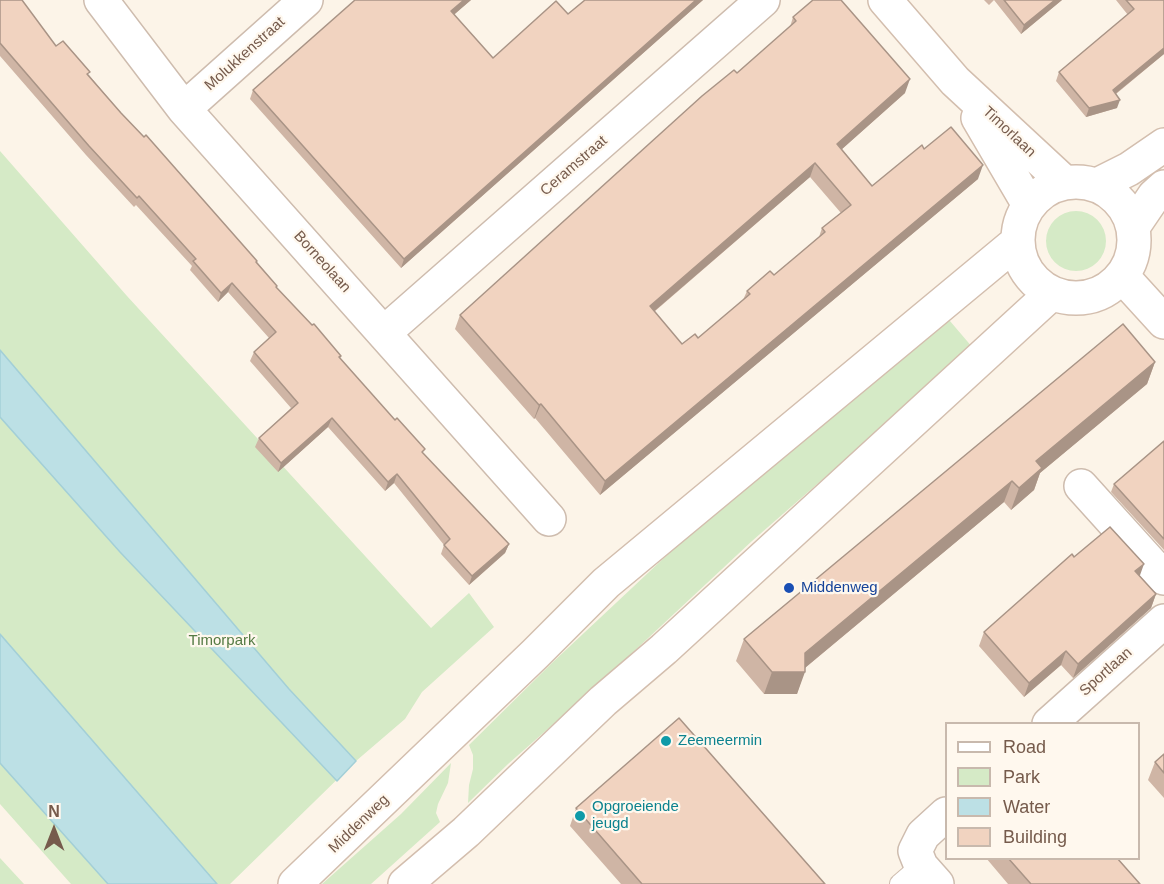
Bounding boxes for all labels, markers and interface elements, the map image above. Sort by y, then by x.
street label: Molukkenstraat [201,13,289,95]
street label: Timorlaan [979,103,1039,161]
street label: Ceramstraat [537,132,611,200]
street label: Borneolaan [290,227,354,297]
place label: Middenweg [801,579,878,597]
marker: Middenweg [782,581,796,595]
park label: Timorpark [189,632,255,650]
street label: Sportlaan [1076,644,1136,700]
legend [945,722,1140,860]
place label: Zeemeermin [678,732,762,750]
marker: Zeemeermin [659,734,673,748]
text: Road [1003,737,1046,757]
text: Park [1003,767,1040,787]
street label: Middenweg [325,791,393,857]
text: Water [1003,797,1050,817]
place label: Opgroeiende jeugd [592,798,679,833]
north arrow [24,800,84,860]
text: N [48,803,60,820]
marker: Opgroeiende jeugd [573,809,587,823]
text: Building [1003,827,1067,847]

